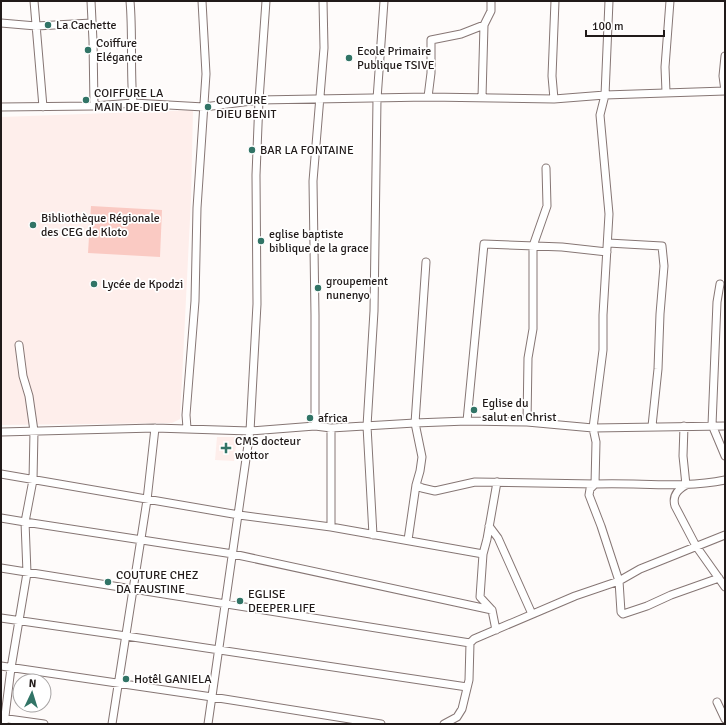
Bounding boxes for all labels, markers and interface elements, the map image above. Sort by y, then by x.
scale bar [586,12,664,38]
place label: La Cachette [56,18,117,33]
text: 100 m [592,19,624,34]
marker: La Cachette [43,20,53,30]
place label: Coiffure Elégance [96,36,143,65]
place label: Ecole Primaire Publique TSIVE [357,44,435,73]
marker: Coiffure Elégance [83,45,93,55]
marker: Ecole Primaire Publique TSIVE [344,53,354,63]
place label: COIFFURE LA MAIN DE DIEU [94,86,169,115]
place label: COUTURE DIEU BENIT [216,93,276,122]
marker: COIFFURE LA MAIN DE DIEU [81,95,91,105]
marker: COUTURE DIEU BENIT [203,102,213,112]
place label: BAR LA FONTAINE [260,143,354,158]
marker: BAR LA FONTAINE [247,145,257,155]
place label: Bibliothèque Régionale des CEG de Kloto [41,211,160,240]
marker: Bibliothèque Régionale des CEG de Kloto [28,220,38,230]
place label: eglise baptiste biblique de la grace [269,227,369,256]
marker: eglise baptiste biblique de la grace [256,236,266,246]
place label: groupement nunenyo [326,274,388,303]
place label: Lycée de Kpodzi [102,277,183,292]
marker: Lycée de Kpodzi [89,279,99,289]
marker: groupement nunenyo [313,283,323,293]
place label: Eglise du salut en Christ [482,396,556,425]
marker: Eglise du salut en Christ [469,405,479,415]
place label: africa [318,411,348,426]
marker: africa [305,413,315,423]
place label: CMS docteur wottor [235,434,301,463]
marker: CMS docteur wottor [220,442,232,454]
place label: COUTURE CHEZ DA FAUSTINE [116,568,199,597]
marker: COUTURE CHEZ DA FAUSTINE [103,577,113,587]
place label: EGLISE DEEPER LIFE [248,587,316,616]
marker: EGLISE DEEPER LIFE [235,596,245,606]
place label: Hotêl GANIELA [134,672,212,687]
north arrow [12,673,52,713]
marker: Hotêl GANIELA [121,674,131,684]
text: N [28,677,37,690]

